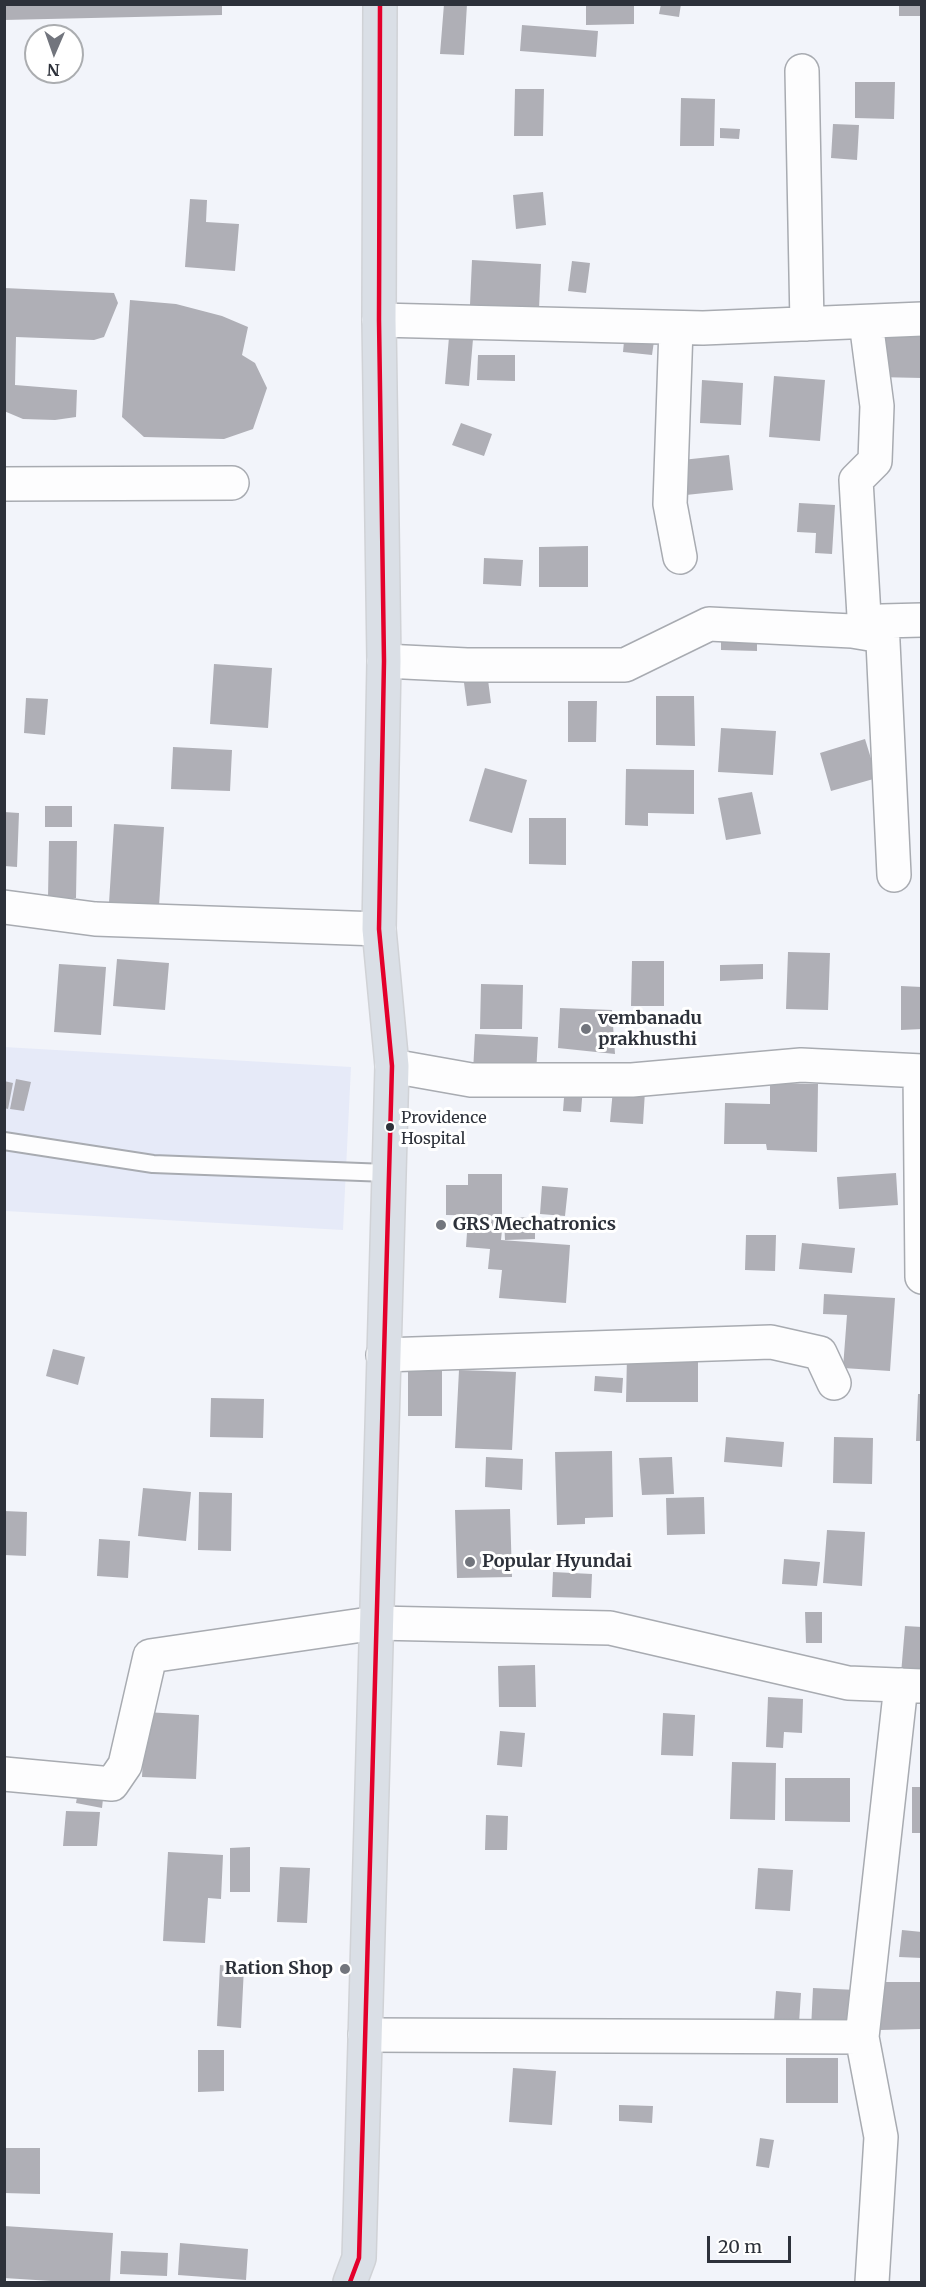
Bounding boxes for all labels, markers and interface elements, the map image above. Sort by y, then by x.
north arrow [24,24,84,84]
text: N [47,60,60,80]
place label: vembanadu prakhusthi [598,1008,702,1050]
marker: vembanadu prakhusthi [579,1022,593,1036]
place label: Providence Hospital [401,1108,487,1146]
marker: Providence Hospital [384,1121,396,1133]
place label: GRS Mechatronics [453,1214,616,1236]
marker: GRS Mechatronics [434,1218,448,1232]
place label: Popular Hyundai [482,1551,632,1573]
marker: Popular Hyundai [463,1555,477,1569]
place label: Ration Shop [225,1958,333,1980]
marker: Ration Shop [338,1962,352,1976]
scale bar [710,2224,794,2262]
text: 20 m [718,2235,762,2258]

